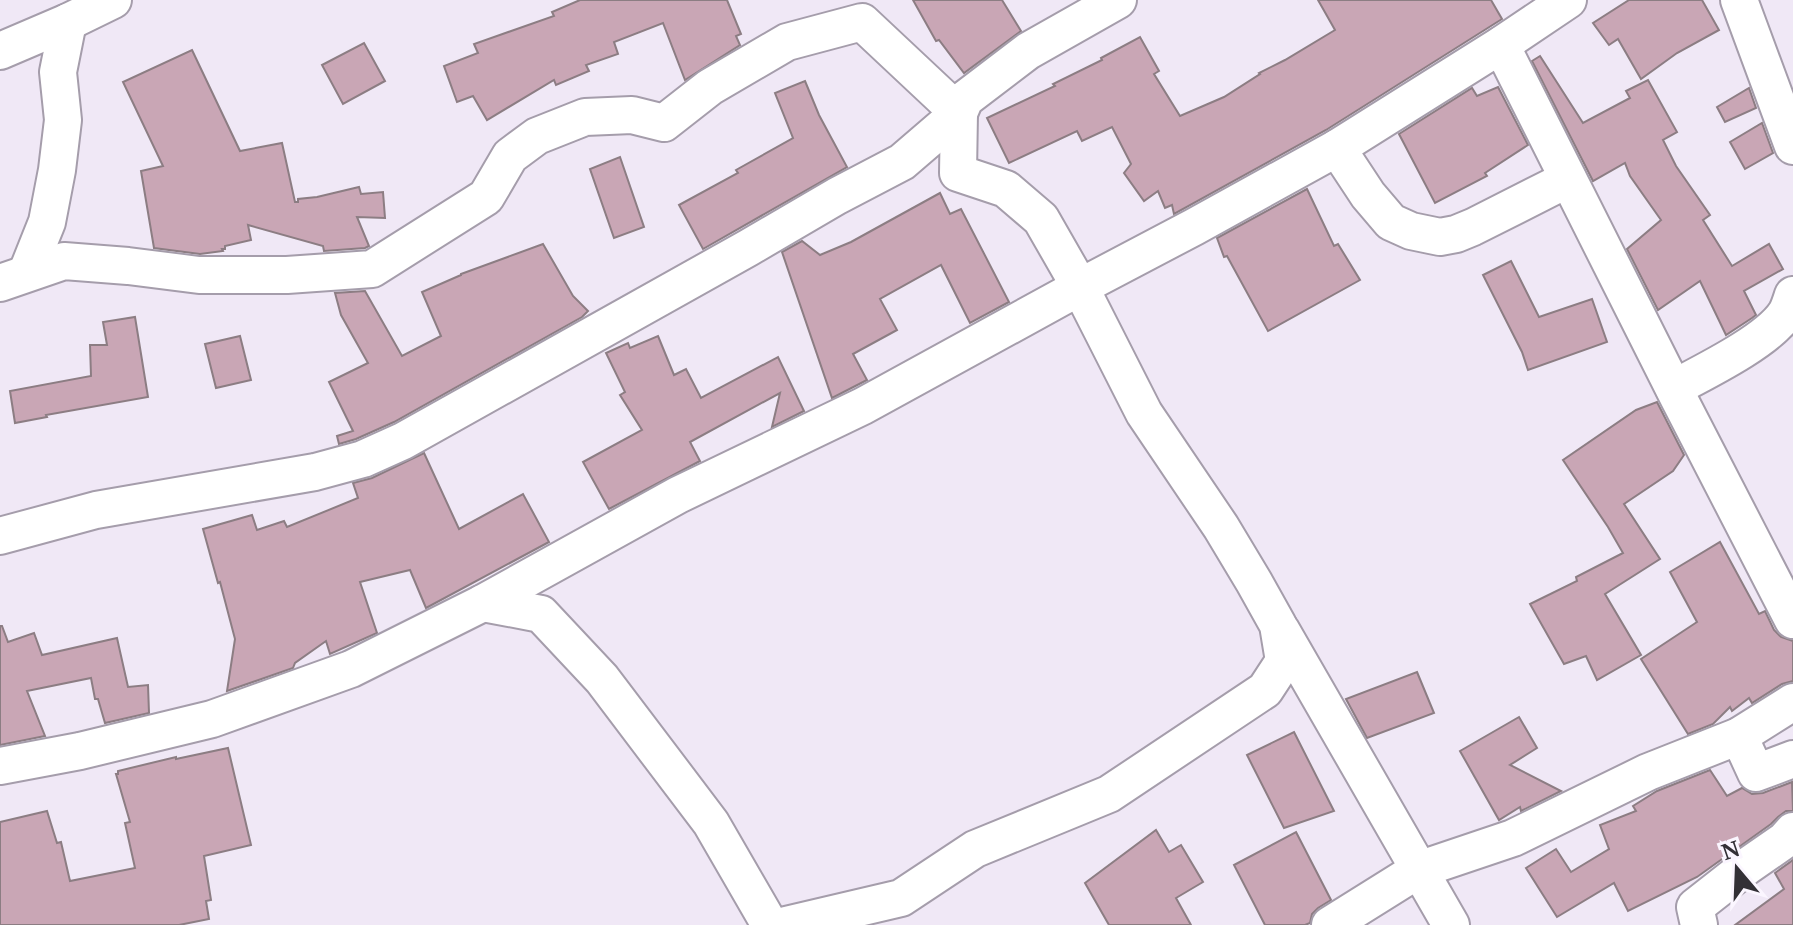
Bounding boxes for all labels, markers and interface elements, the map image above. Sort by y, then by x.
north arrow [1697,829,1777,909]
text: N [1717,832,1743,866]

